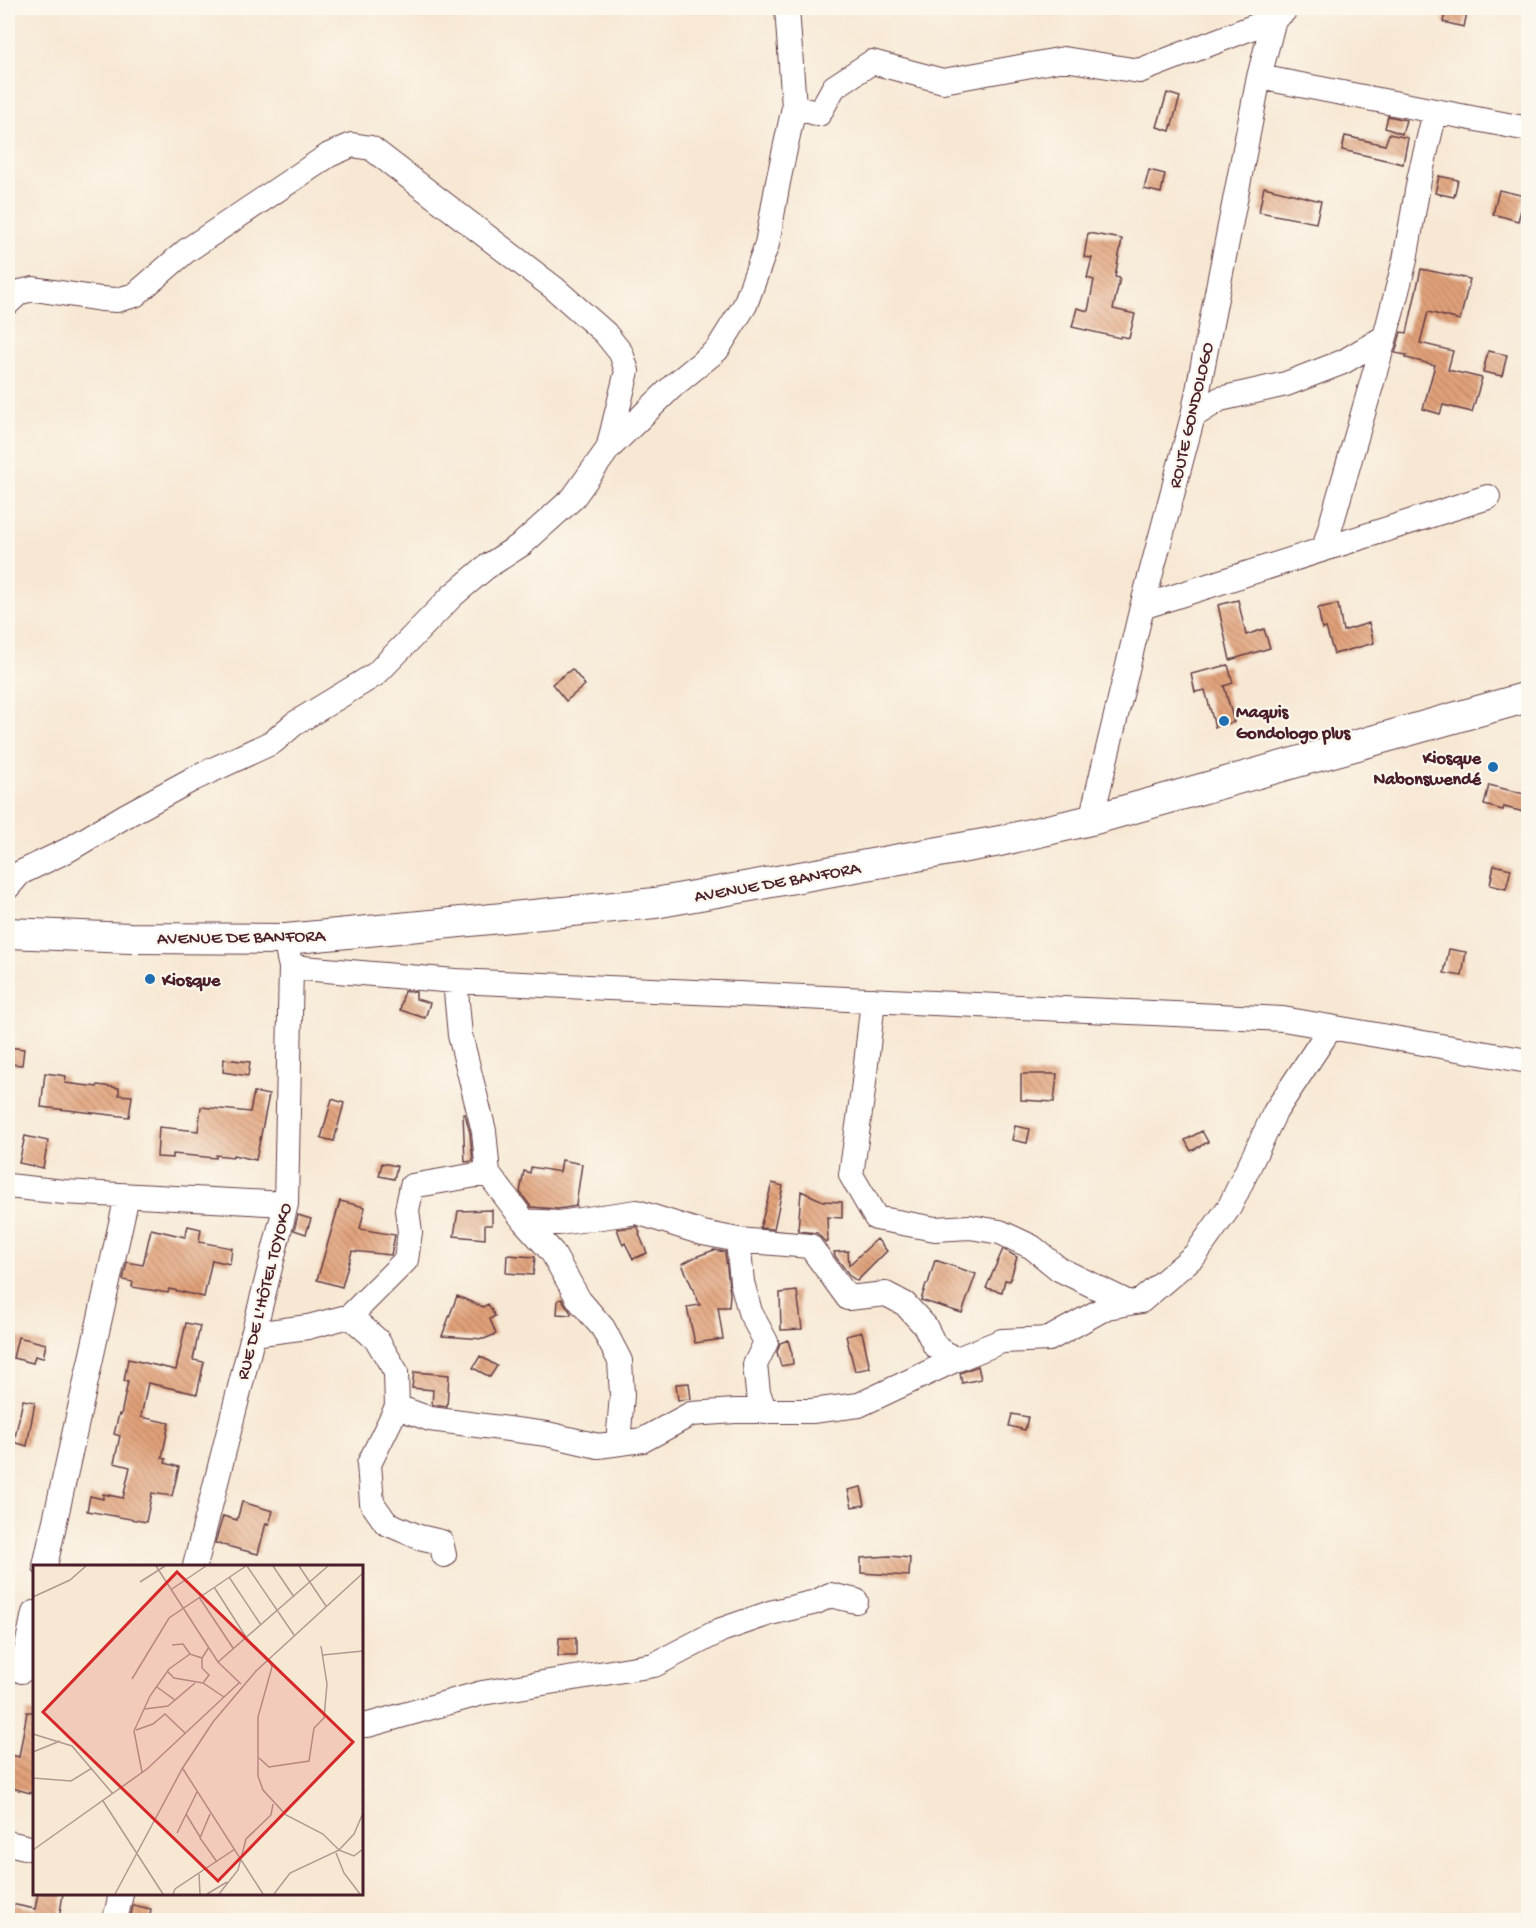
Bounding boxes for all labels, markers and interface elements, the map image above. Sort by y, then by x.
street label: ROUTE GONDOLOGO [1165,340,1219,491]
place label: Maquis Gondologo plus [1236,703,1352,745]
marker: Maquis Gondologo plus [1217,714,1231,728]
place label: Kiosque Nabonswendé [1374,749,1482,791]
marker: Kiosque Nabonswendé [1486,760,1500,774]
street label: AVENUE DE BANFORA [693,858,864,908]
street label: AVENUE DE BANFORA [157,927,327,950]
place label: Kiosque [161,971,221,992]
marker: Kiosque [143,972,157,986]
street label: RUE DE L'HÔTEL TOYOKO [233,1201,298,1382]
inset map [33,1565,363,1895]

